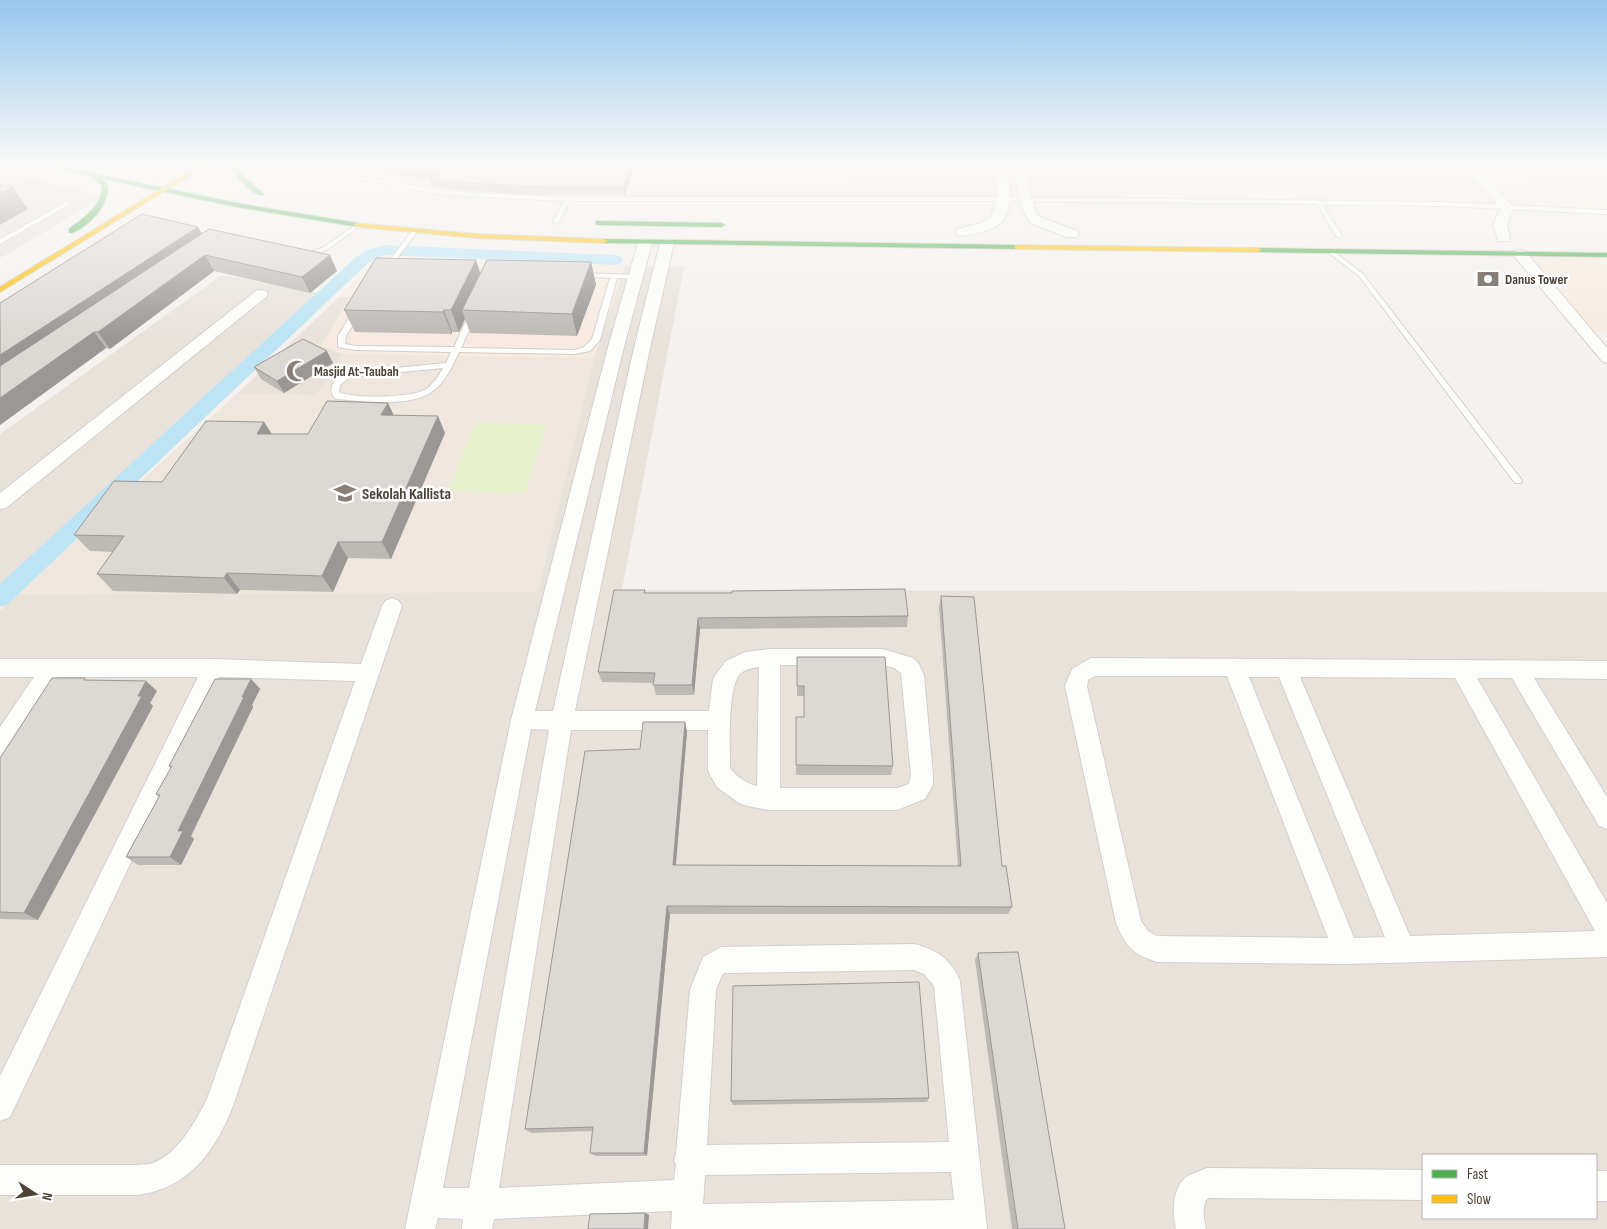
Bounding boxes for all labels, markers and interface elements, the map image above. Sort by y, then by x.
bank icon: Danus Tower [1475,266,1501,292]
place label: Danus Tower [1505,271,1568,288]
mosque icon: Masjid At-Taubah [284,358,310,384]
place label: Masjid At-Taubah [314,363,399,380]
school or university icon: Sekolah Kallista [332,480,358,506]
place label: Sekolah Kallista [362,485,451,504]
legend [1422,1154,1597,1219]
text: Fast [1467,1165,1489,1184]
north arrow [10,1169,60,1219]
text: Slow [1467,1190,1491,1209]
text: N [38,1191,56,1202]

